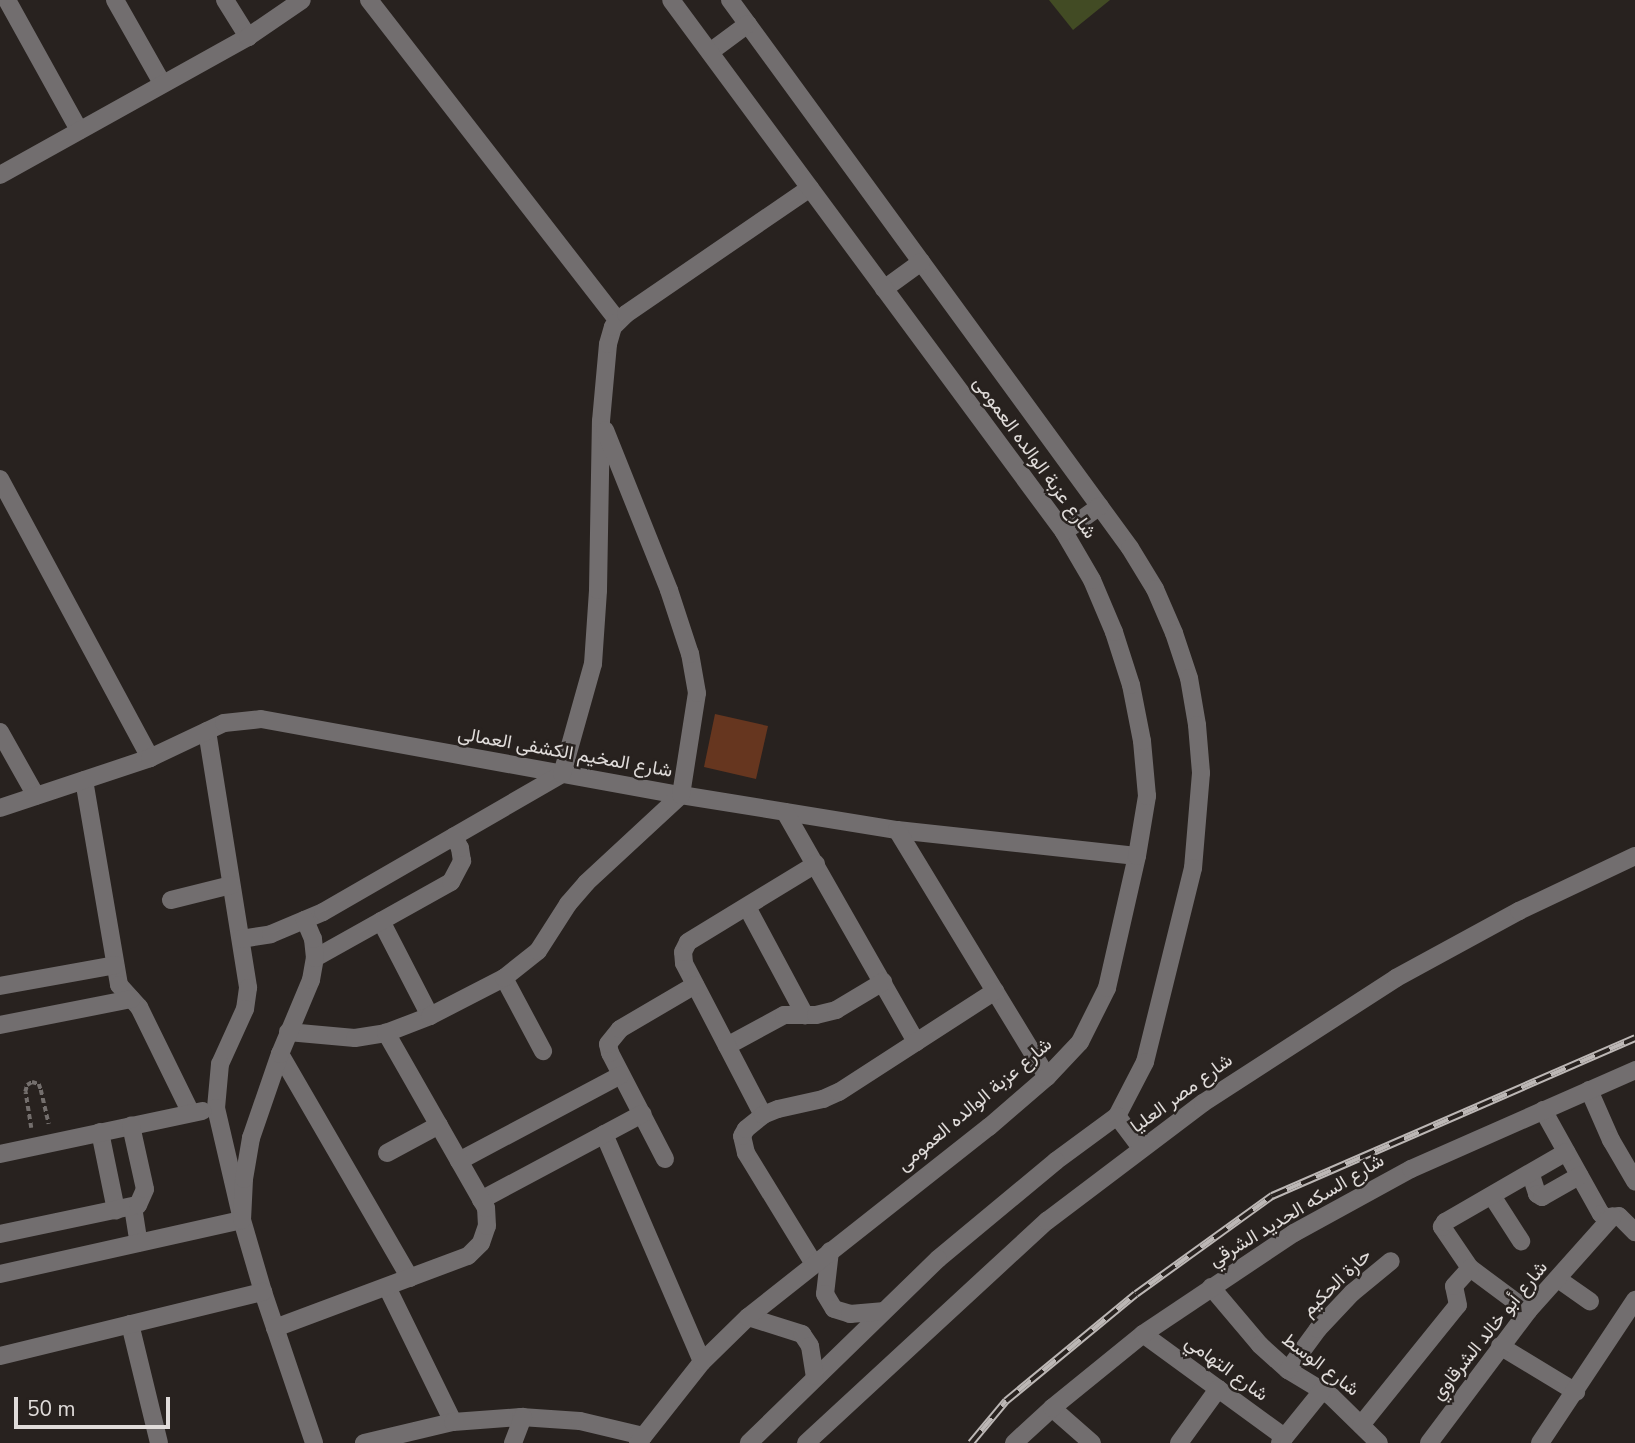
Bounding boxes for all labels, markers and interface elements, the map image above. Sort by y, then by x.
street label: شارع عزبة الوالده العمومى [967,372,1101,544]
street label: شارع المخيم الكشفى العمالى [456,723,674,783]
street label: شارع عزبة الوالده العمومى [893,1034,1057,1176]
street label: شارع مصر العليا [1127,1049,1237,1139]
street label: شارع السكه الحديد الشرقي [1205,1150,1389,1272]
street label: حارة الحكيم [1297,1244,1377,1322]
street label: شارع أبو خالد الشرقاوي [1427,1257,1553,1405]
street label: شارع الوسط [1277,1329,1363,1401]
street label: شارع التهامي [1180,1331,1272,1407]
scale bar [18,1384,173,1428]
text: 50 m [27,1395,76,1423]

